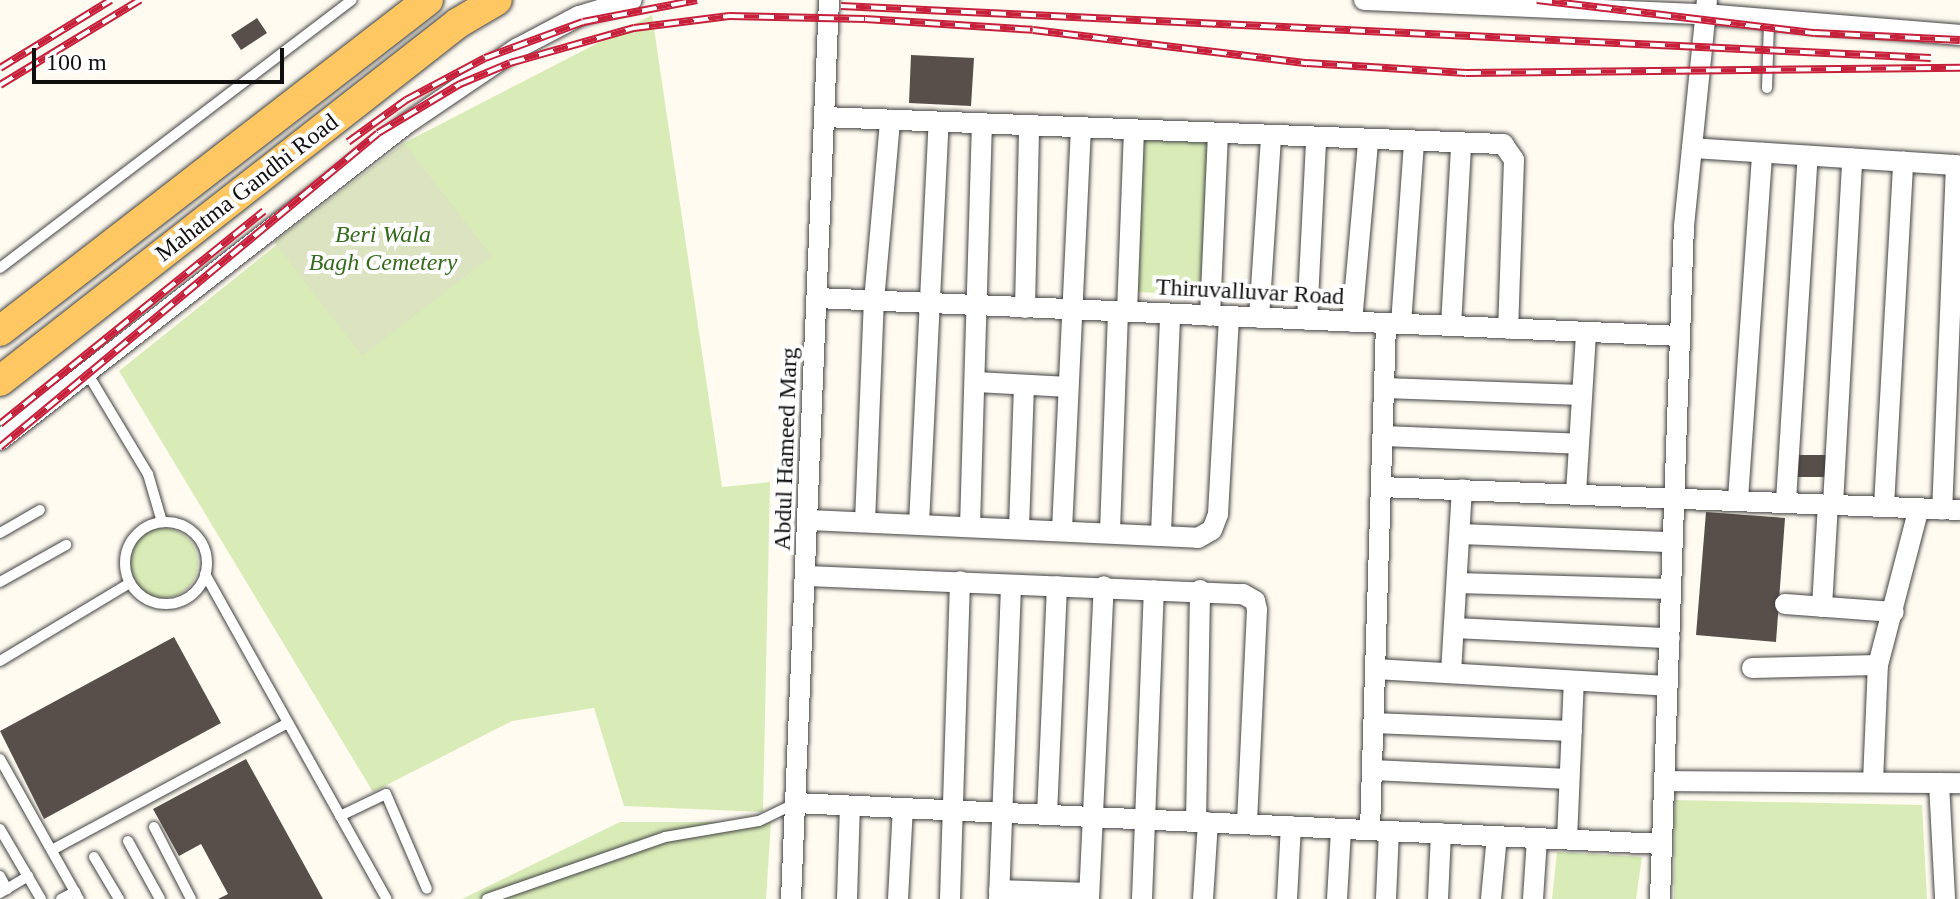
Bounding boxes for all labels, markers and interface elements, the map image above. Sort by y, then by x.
scale bar [36,32,288,82]
text: 100 m [46,49,107,75]
street label: Mahatma Gandhi Road [150,108,344,268]
park label: Beri Wala Bagh Cemetery [309,221,457,277]
street label: Thiruvalluvar Road [1155,273,1345,311]
street label: Abdul Hameed Marg [768,347,804,551]

